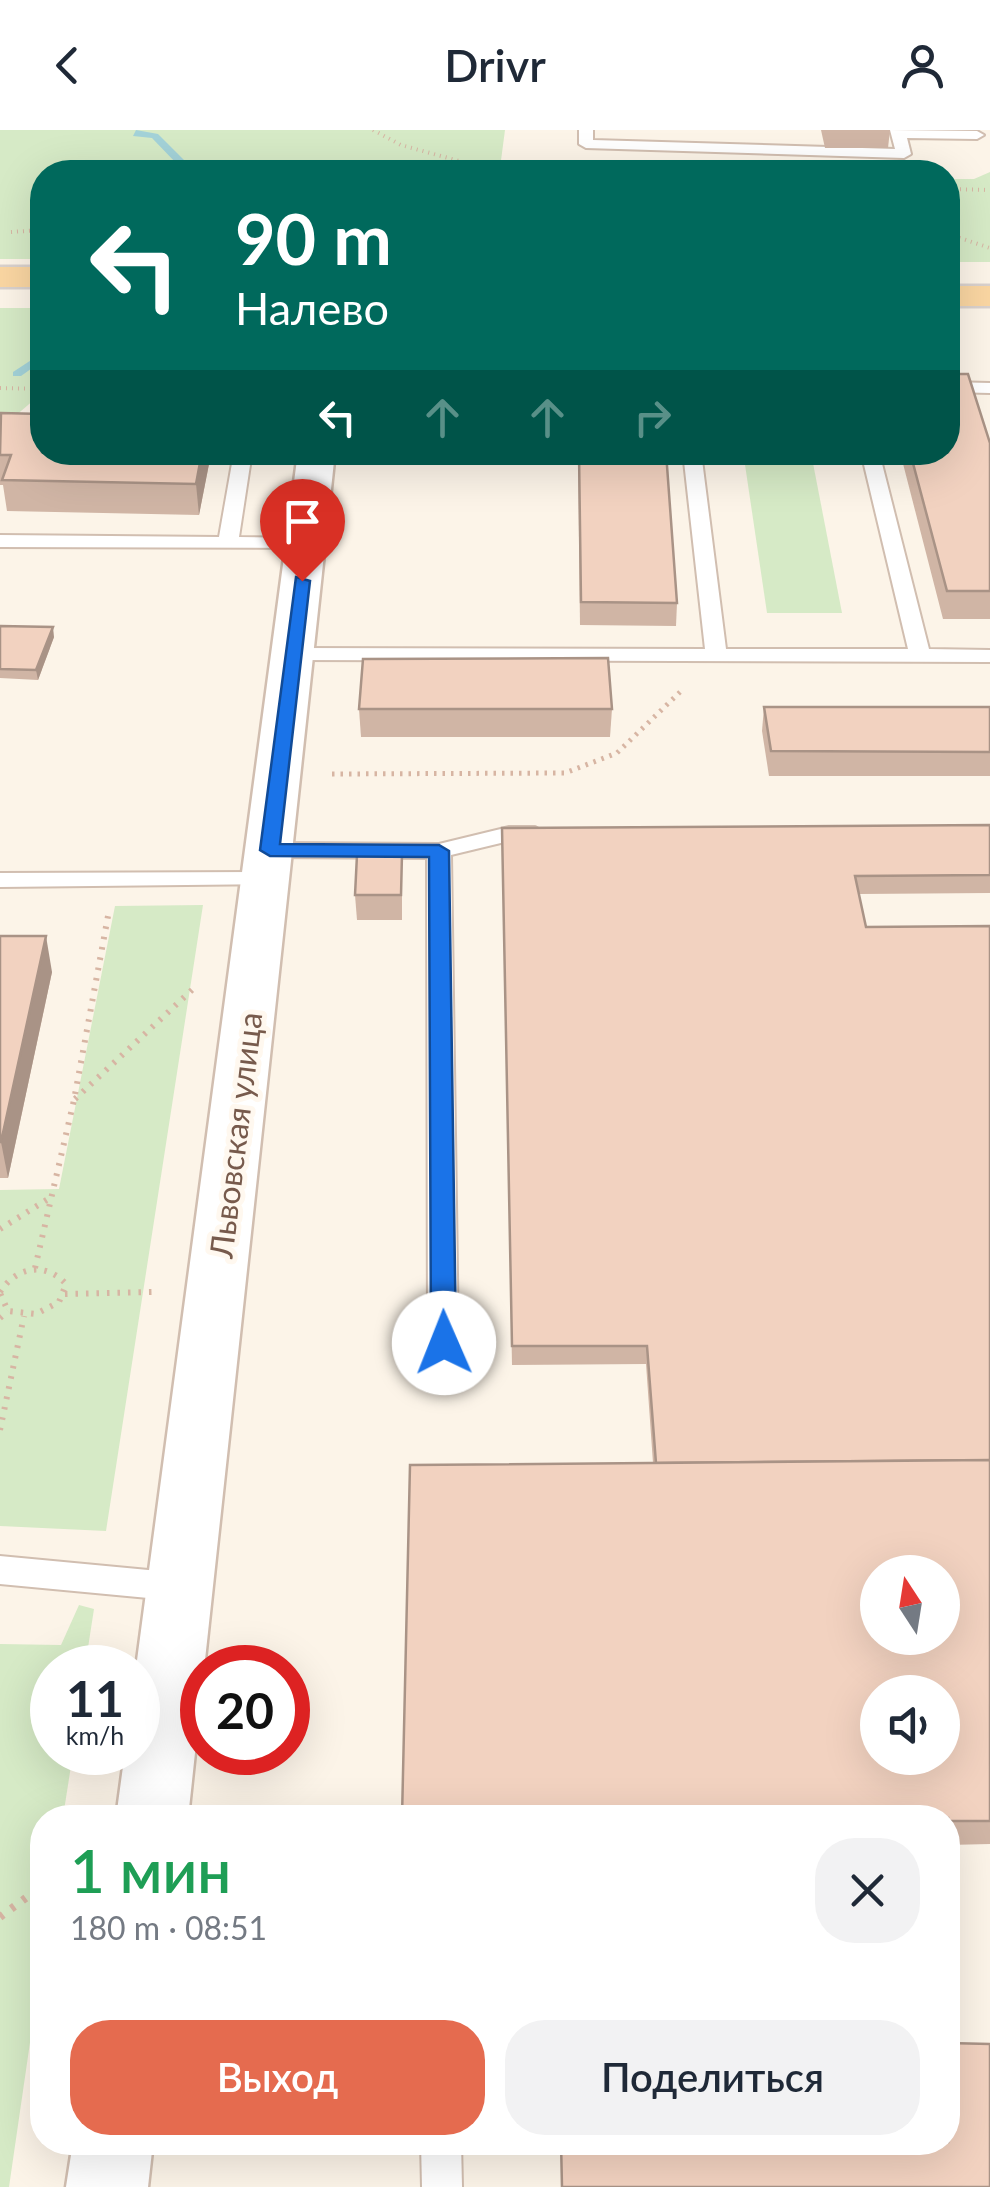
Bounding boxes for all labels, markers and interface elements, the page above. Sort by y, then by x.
icon: back [40,38,95,93]
text: Drivr [444,38,546,92]
icon: person [895,38,950,93]
text: 90 m [235,196,392,280]
icon: left [70,200,200,330]
text: Налево [235,281,389,335]
icon: left [310,390,365,445]
icon: ahead [415,390,470,445]
icon: ahead [520,390,575,445]
icon: right [625,390,680,445]
pin [260,479,345,582]
icon: arrive [275,494,330,549]
street label: Львовская улица [200,1010,269,1261]
position arrow [392,1291,496,1395]
north arrow [860,1555,960,1655]
map controls [860,1555,960,1775]
speed limit sign: 20 [180,1645,310,1775]
text: 11 [66,1668,124,1728]
button: sound [860,1675,960,1775]
text: km/h [66,1720,124,1750]
text: 1 мин [70,1834,231,1906]
button: close [815,1838,920,1943]
text: 180 m · 08:51 [70,1908,267,1947]
button: Выход [70,2020,485,2135]
button: Поделиться [505,2020,920,2135]

